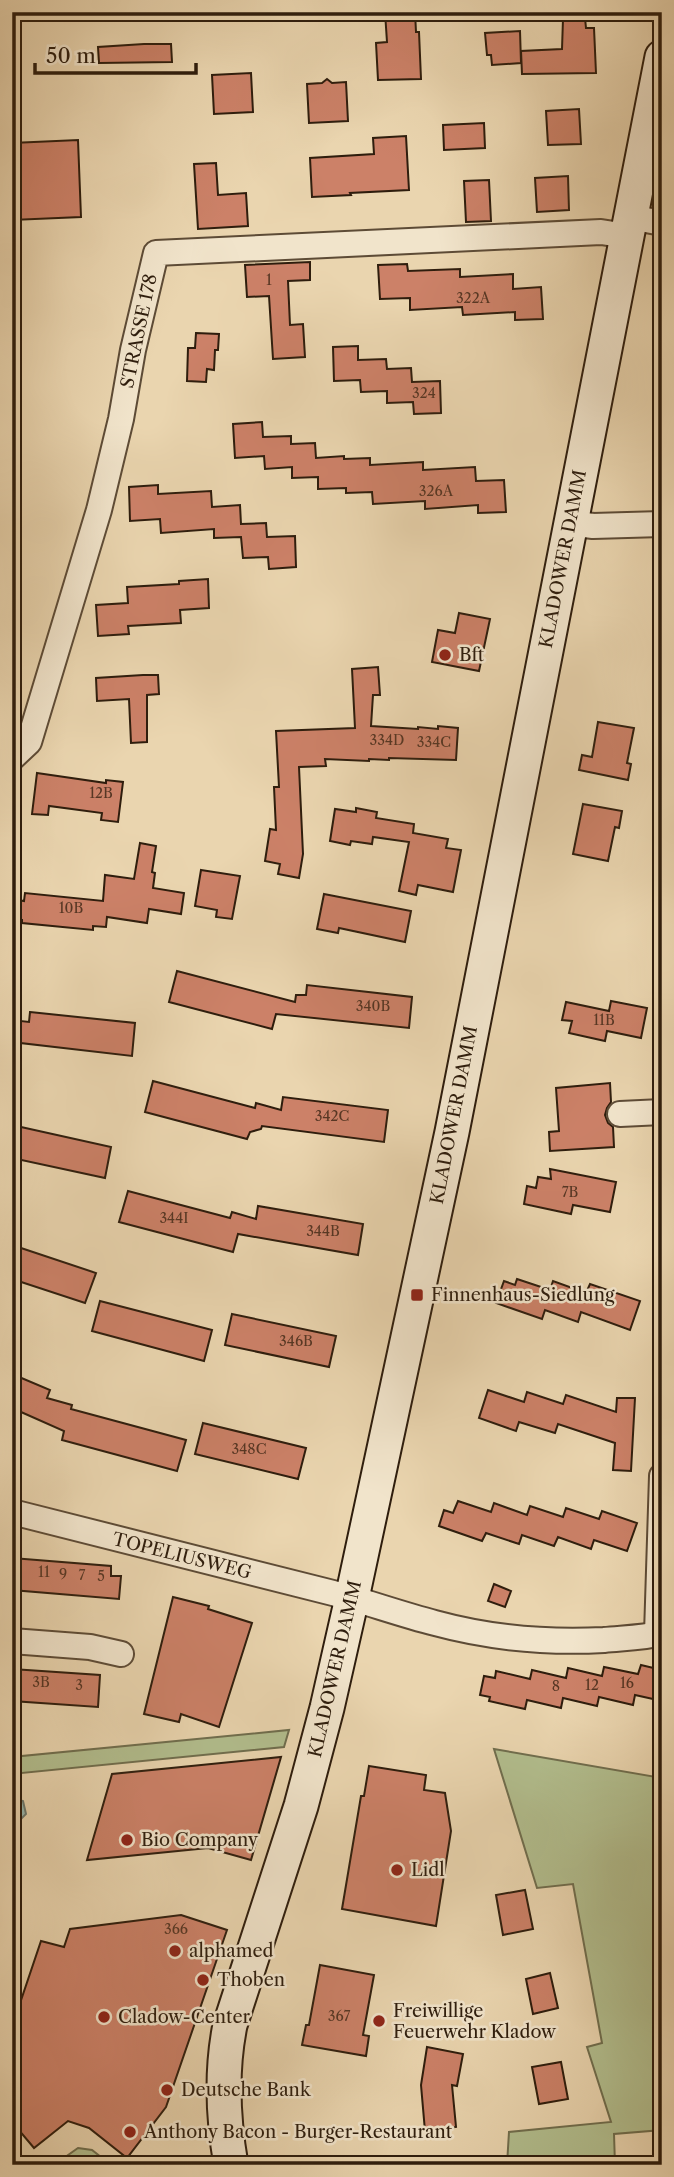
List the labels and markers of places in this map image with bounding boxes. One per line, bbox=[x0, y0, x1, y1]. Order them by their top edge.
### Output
place label: Bft bbox=[459, 644, 485, 666]
marker: Bft bbox=[437, 647, 453, 663]
place label: Finnenhaus-Siedlung bbox=[431, 1284, 615, 1306]
marker: Finnenhaus-Siedlung bbox=[409, 1287, 425, 1303]
place label: Bio Company bbox=[141, 1829, 259, 1851]
marker: Bio Company bbox=[119, 1832, 135, 1848]
place label: Lidl bbox=[411, 1859, 445, 1881]
marker: Lidl bbox=[389, 1862, 405, 1878]
place label: alphamed bbox=[189, 1940, 274, 1962]
marker: alphamed bbox=[167, 1943, 183, 1959]
place label: Thoben bbox=[217, 1969, 285, 1991]
marker: Thoben bbox=[195, 1972, 211, 1988]
place label: Freiwillige Feuerwehr Kladow bbox=[393, 2000, 557, 2043]
place label: Cladow-Center bbox=[118, 2006, 250, 2028]
marker: Cladow-Center bbox=[96, 2009, 112, 2025]
marker: Freiwillige Feuerwehr Kladow bbox=[371, 2013, 387, 2029]
place label: Deutsche Bank bbox=[181, 2079, 312, 2101]
marker: Deutsche Bank bbox=[159, 2082, 175, 2098]
place label: Anthony Bacon - Burger-Restaurant bbox=[143, 2121, 453, 2143]
marker: Anthony Bacon - Burger-Restaurant bbox=[122, 2124, 138, 2140]

